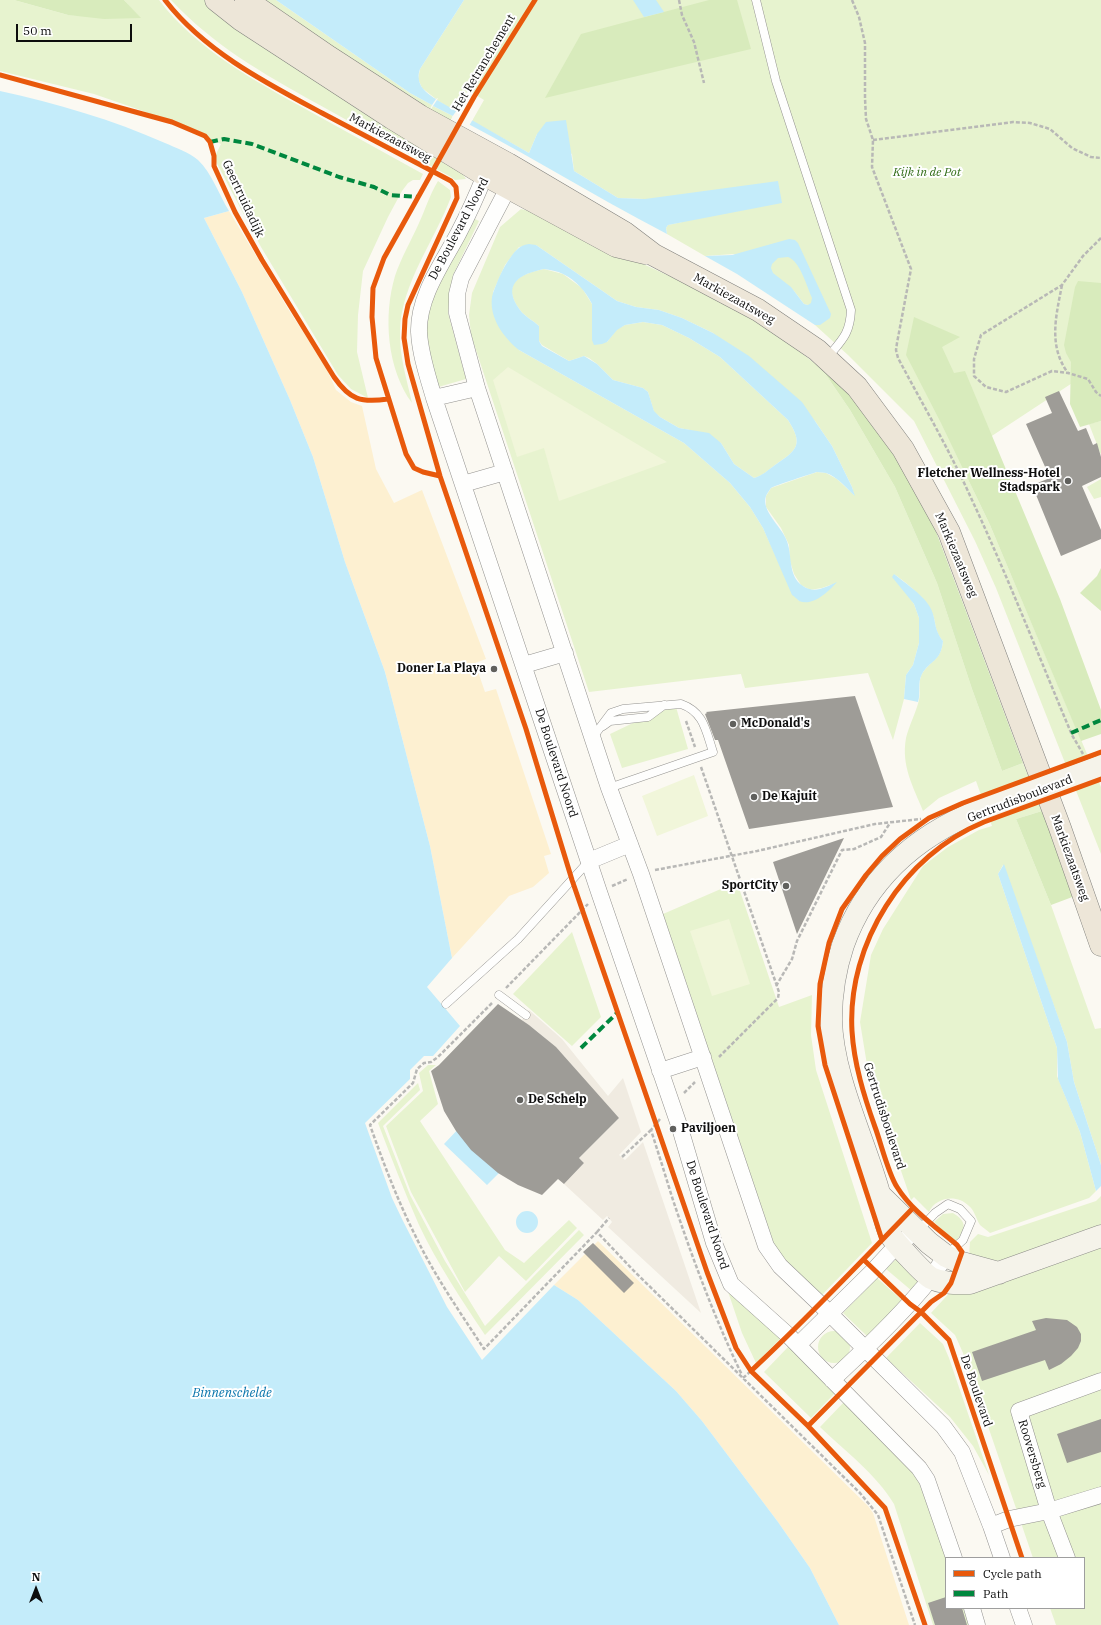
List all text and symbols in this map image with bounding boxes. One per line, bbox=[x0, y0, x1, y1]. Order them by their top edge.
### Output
street label: Het Retranchement bbox=[449, 12, 519, 114]
scale bar bbox=[18, 16, 134, 42]
text: 50 m bbox=[23, 23, 52, 38]
street label: Markiezaatsweg bbox=[347, 110, 433, 166]
street label: Geertruidadijk bbox=[219, 158, 267, 240]
park label: Kijk in de Pot bbox=[893, 166, 961, 180]
street label: De Boulevard Noord bbox=[426, 175, 492, 283]
street label: Markiezaatsweg bbox=[691, 271, 777, 327]
place label: Fletcher Wellness-Hotel Stadspark bbox=[918, 467, 1060, 495]
marker: Fletcher Wellness-Hotel Stadspark bbox=[1063, 476, 1073, 486]
street label: Markiezaatsweg bbox=[932, 510, 980, 600]
place label: Doner La Playa bbox=[397, 662, 486, 676]
marker: Doner La Playa bbox=[489, 664, 499, 674]
street label: De Boulevard Noord bbox=[532, 707, 580, 819]
place label: McDonald's bbox=[741, 717, 810, 731]
marker: McDonald's bbox=[728, 719, 738, 729]
street label: Gertrudisboulevard bbox=[965, 772, 1075, 826]
place label: De Kajuit bbox=[762, 790, 817, 804]
marker: De Kajuit bbox=[749, 792, 759, 802]
street label: Markiezaatsweg bbox=[1048, 813, 1092, 903]
place label: SportCity bbox=[722, 879, 778, 893]
marker: SportCity bbox=[781, 881, 791, 891]
street label: Gertrudisboulevard bbox=[860, 1061, 908, 1171]
place label: De Schelp bbox=[528, 1093, 587, 1107]
marker: De Schelp bbox=[515, 1095, 525, 1105]
place label: Paviljoen bbox=[681, 1122, 736, 1136]
marker: Paviljoen bbox=[668, 1124, 678, 1134]
street label: De Boulevard Noord bbox=[683, 1159, 731, 1271]
street label: De Boulevard bbox=[957, 1353, 995, 1429]
water label: Binnenschelde bbox=[192, 1385, 272, 1401]
street label: Rooversberg bbox=[1015, 1418, 1049, 1490]
legend bbox=[945, 1557, 1085, 1609]
text: Cycle path bbox=[983, 1566, 1042, 1581]
north arrow bbox=[16, 1569, 56, 1609]
text: N bbox=[32, 1570, 40, 1584]
text: Path bbox=[983, 1586, 1008, 1601]

